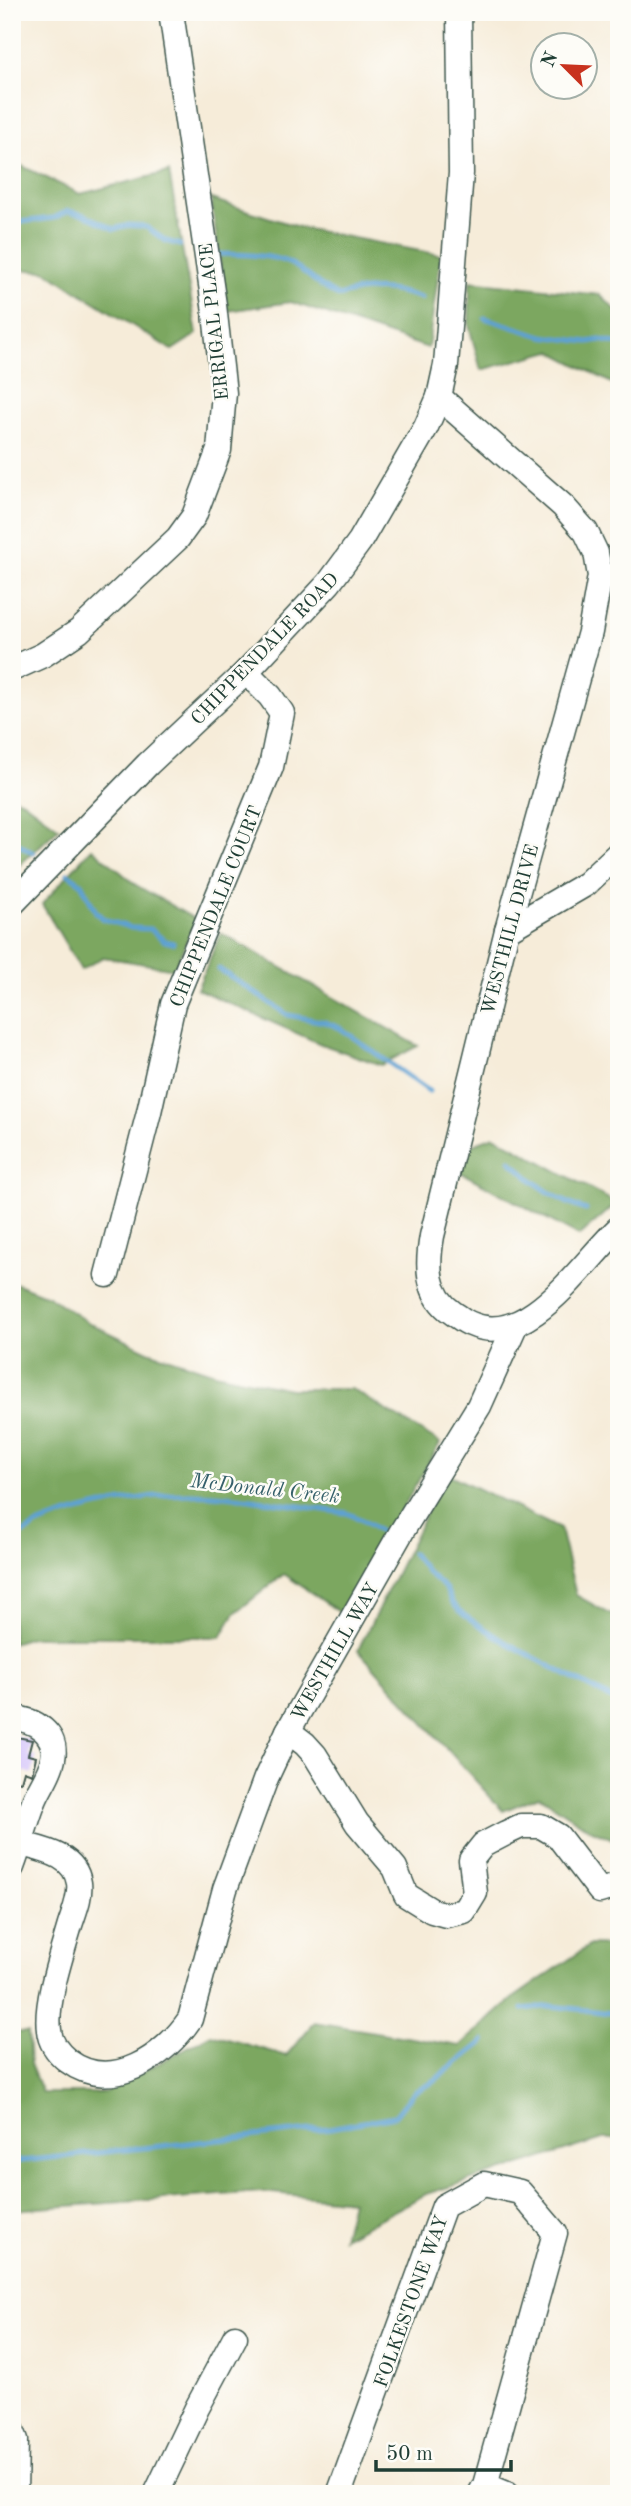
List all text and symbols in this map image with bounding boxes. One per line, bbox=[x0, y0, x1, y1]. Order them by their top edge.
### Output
north arrow bbox=[530, 32, 600, 102]
text: N bbox=[539, 49, 563, 71]
street label: ERRIGAL PLACE bbox=[198, 242, 233, 402]
street label: CHIPPENDALE ROAD bbox=[188, 570, 343, 729]
street label: CHIPPENDALE COURT bbox=[168, 803, 266, 1010]
street label: WESTHILL DRIVE bbox=[480, 842, 543, 1017]
water label: McDonald Creek bbox=[188, 1471, 341, 1508]
street label: WESTHILL WAY bbox=[289, 1580, 383, 1724]
street label: FOLKESTONE WAY bbox=[372, 2213, 452, 2390]
scale bar bbox=[376, 2429, 510, 2473]
text: 50 m bbox=[386, 2444, 433, 2465]

